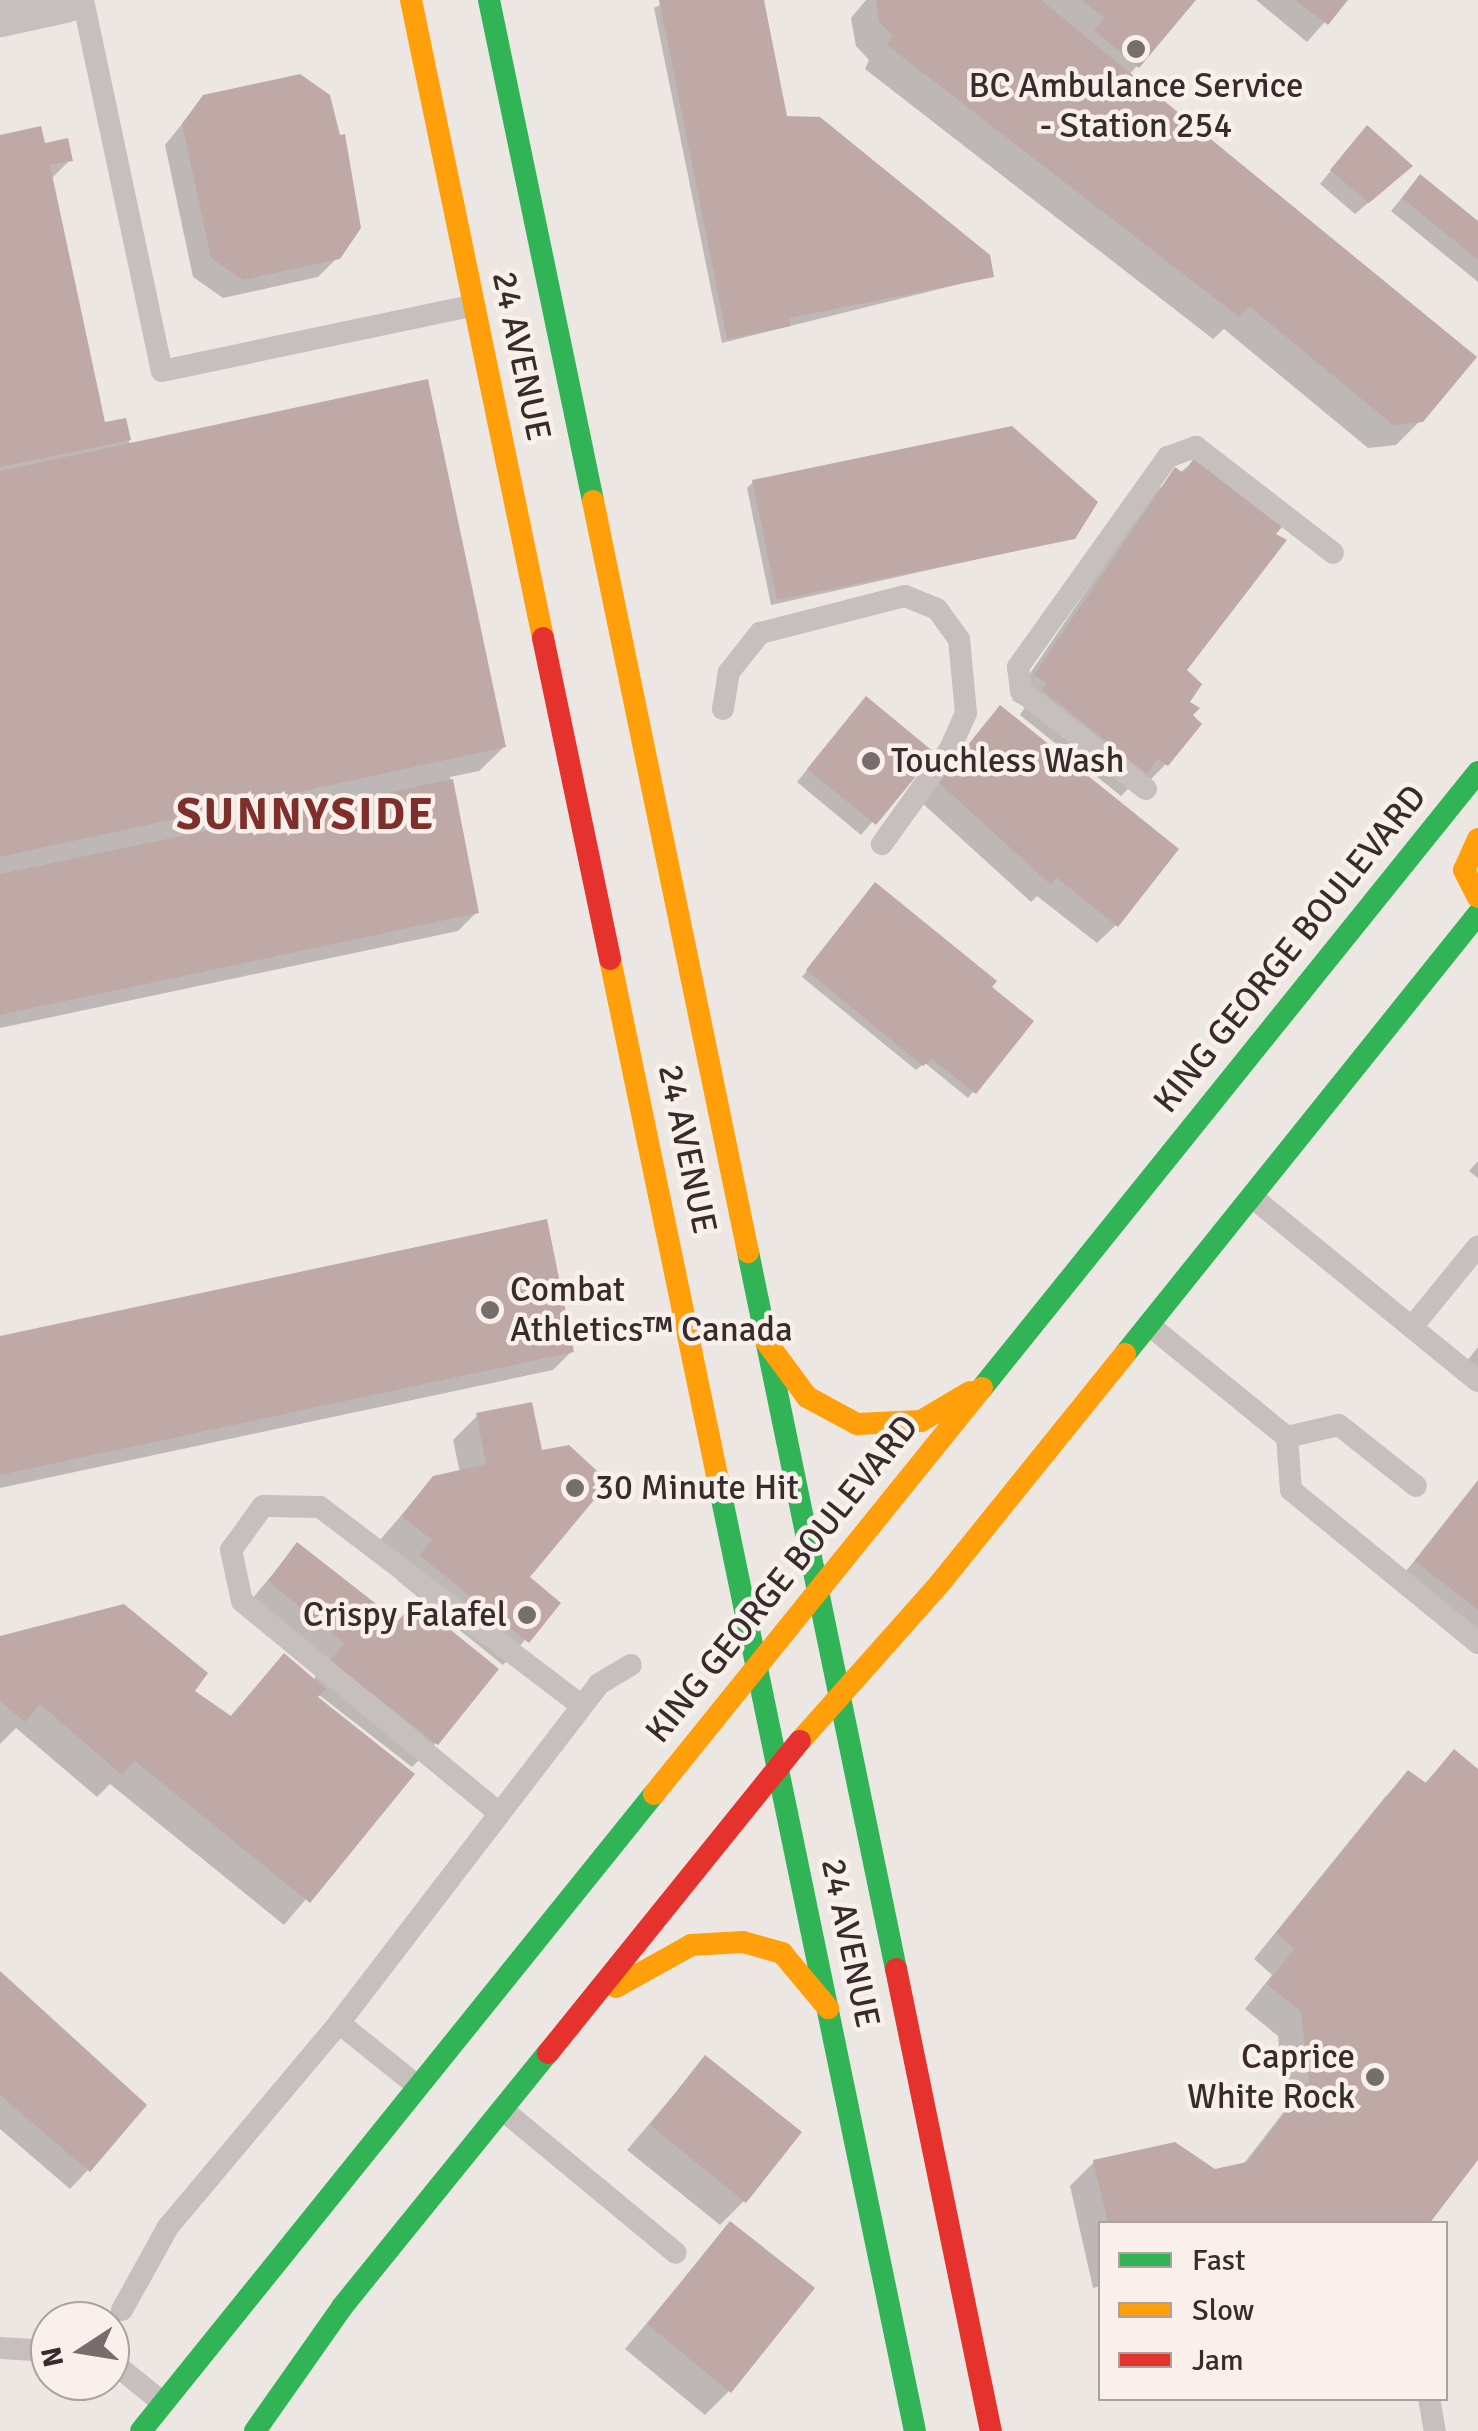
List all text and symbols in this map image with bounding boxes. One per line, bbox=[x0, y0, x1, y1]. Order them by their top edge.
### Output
marker: BC Ambulance Service - Station 254 bbox=[1125, 38, 1147, 60]
place label: BC Ambulance Service - Station 254 bbox=[968, 65, 1304, 147]
street label: 24 AVENUE bbox=[483, 267, 559, 445]
place label: Touchless Wash bbox=[891, 740, 1124, 782]
marker: Touchless Wash bbox=[860, 750, 882, 772]
street label: KING GEORGE BOULEVARD bbox=[1145, 777, 1435, 1121]
district label: SUNNYSIDE bbox=[176, 788, 436, 842]
street label: 24 AVENUE bbox=[649, 1060, 725, 1238]
place label: Combat Athletics™ Canada bbox=[510, 1269, 793, 1351]
marker: Combat Athletics™ Canada bbox=[479, 1299, 501, 1321]
street label: KING GEORGE BOULEVARD bbox=[637, 1407, 927, 1751]
place label: 30 Minute Hit bbox=[595, 1467, 799, 1509]
marker: 30 Minute Hit bbox=[564, 1477, 586, 1499]
place label: Crispy Falafel bbox=[303, 1594, 507, 1636]
marker: Crispy Falafel bbox=[516, 1604, 538, 1626]
street label: 24 AVENUE bbox=[812, 1854, 888, 2032]
place label: Caprice White Rock bbox=[1187, 2036, 1355, 2118]
marker: Caprice White Rock bbox=[1364, 2066, 1386, 2088]
legend bbox=[1098, 2221, 1448, 2401]
text: Fast bbox=[1192, 2242, 1245, 2279]
text: Slow bbox=[1192, 2292, 1254, 2329]
north arrow bbox=[30, 2301, 130, 2401]
text: Jam bbox=[1192, 2342, 1244, 2379]
text: N bbox=[34, 2344, 71, 2370]

